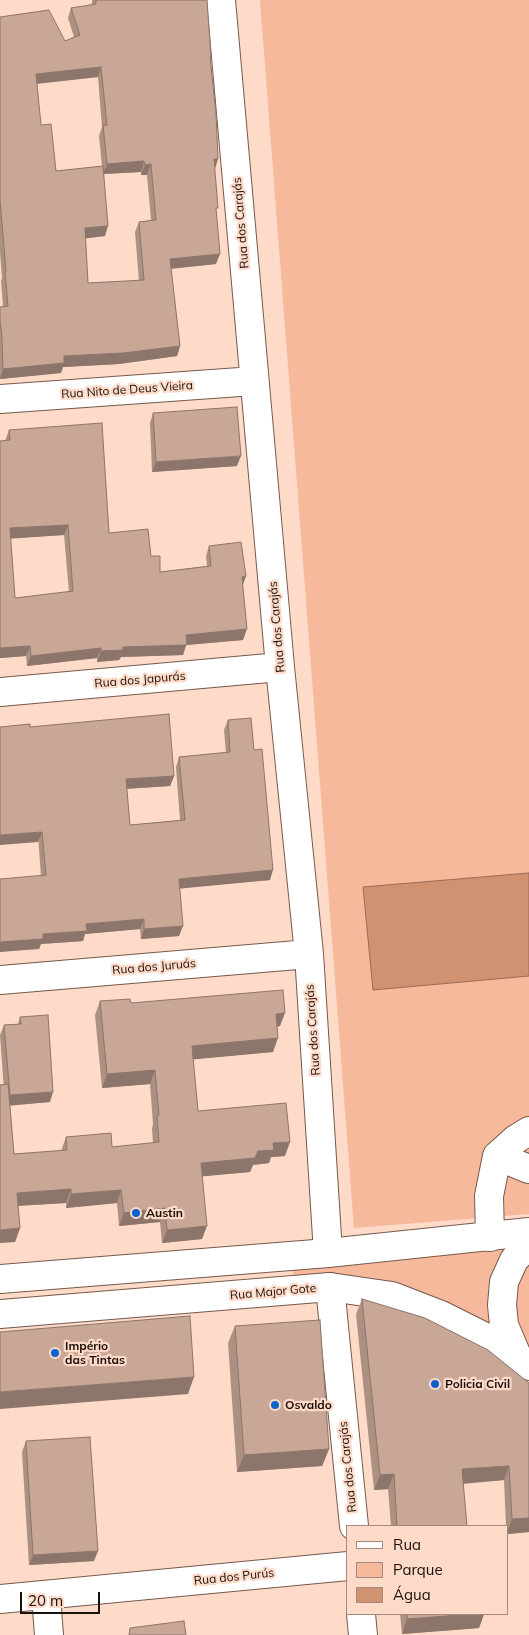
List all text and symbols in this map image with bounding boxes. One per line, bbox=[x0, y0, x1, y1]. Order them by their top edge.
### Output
street label: Rua dos Carajás bbox=[230, 177, 252, 269]
street label: Rua Nito de Deus Vieira bbox=[61, 378, 193, 402]
street label: Rua dos Carajás bbox=[266, 581, 288, 673]
street label: Rua dos Japurás bbox=[94, 669, 186, 691]
street label: Rua dos Juruás bbox=[112, 956, 196, 978]
street label: Rua dos Carajás bbox=[303, 984, 323, 1076]
place label: Austin bbox=[146, 1206, 183, 1220]
marker: Austin bbox=[130, 1207, 142, 1219]
street label: Rua Major Gote bbox=[229, 1281, 317, 1303]
place label: Império das Tintas bbox=[65, 1339, 125, 1367]
marker: Império das Tintas bbox=[49, 1347, 61, 1359]
place label: Policia Civil bbox=[445, 1377, 510, 1391]
marker: Policia Civil bbox=[429, 1378, 441, 1390]
place label: Osvaldo bbox=[285, 1398, 332, 1412]
marker: Osvaldo bbox=[269, 1399, 281, 1411]
street label: Rua dos Carajás bbox=[336, 1421, 360, 1513]
legend bbox=[346, 1525, 509, 1615]
text: Rua bbox=[393, 1535, 421, 1554]
text: Parque bbox=[393, 1560, 443, 1579]
street label: Rua dos Purús bbox=[193, 1566, 275, 1588]
scale bar bbox=[22, 1582, 102, 1614]
text: Água bbox=[393, 1585, 431, 1604]
text: 20 m bbox=[28, 1591, 63, 1610]

